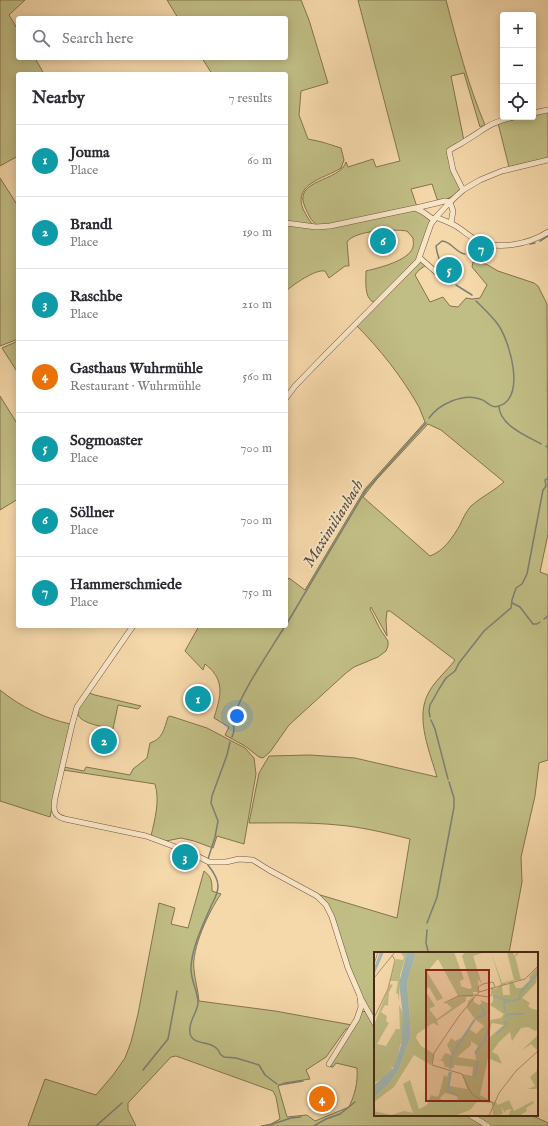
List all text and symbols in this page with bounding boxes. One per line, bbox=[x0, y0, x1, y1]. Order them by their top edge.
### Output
map controls bbox=[500, 12, 536, 120]
button: + bbox=[500, 12, 536, 48]
search box bbox=[16, 16, 288, 60]
icon: search bbox=[30, 27, 52, 49]
text: Search here bbox=[62, 29, 133, 48]
button: − bbox=[500, 48, 536, 84]
button: locate bbox=[500, 84, 536, 120]
text: Nearby bbox=[32, 88, 85, 109]
text: 7 results bbox=[228, 90, 272, 107]
text: Jouma bbox=[70, 143, 110, 162]
text: 1 bbox=[43, 152, 47, 169]
text: 60 m bbox=[247, 152, 272, 169]
text: Place bbox=[70, 162, 98, 179]
text: Brandl bbox=[70, 215, 112, 234]
text: 2 bbox=[42, 224, 48, 241]
text: 190 m bbox=[242, 224, 272, 241]
pin: 6 bbox=[370, 226, 396, 256]
text: Place bbox=[70, 234, 98, 251]
pin: 7 bbox=[468, 234, 494, 264]
pin: 5 bbox=[436, 255, 462, 285]
text: Raschbe bbox=[70, 287, 122, 306]
text: 3 bbox=[43, 296, 47, 313]
text: 210 m bbox=[242, 296, 272, 313]
text: Place bbox=[70, 306, 98, 323]
text: Gasthaus Wuhrmühle bbox=[70, 359, 203, 378]
text: 4 bbox=[42, 368, 48, 385]
text: 560 m bbox=[243, 368, 272, 385]
text: Restaurant · Wuhrmühle bbox=[70, 378, 201, 395]
text: Sogmoaster bbox=[70, 431, 143, 450]
text: 5 bbox=[43, 440, 47, 457]
text: 700 m bbox=[240, 440, 272, 457]
text: Place bbox=[70, 450, 98, 467]
water label: Maximilianbach bbox=[299, 477, 369, 571]
text: Söllner bbox=[70, 503, 114, 522]
text: 6 bbox=[42, 512, 48, 529]
text: 700 m bbox=[240, 512, 272, 529]
text: Place bbox=[70, 522, 98, 539]
text: Hammerschmiede bbox=[70, 575, 182, 594]
text: 7 bbox=[42, 584, 48, 601]
text: 750 m bbox=[242, 584, 272, 601]
text: Place bbox=[70, 594, 98, 611]
pin: 1 bbox=[185, 684, 211, 714]
your location bbox=[227, 706, 247, 726]
pin: 2 bbox=[91, 726, 117, 756]
pin: 3 bbox=[172, 842, 198, 872]
inset map bbox=[374, 952, 538, 1116]
pin: 4 bbox=[309, 1084, 335, 1114]

